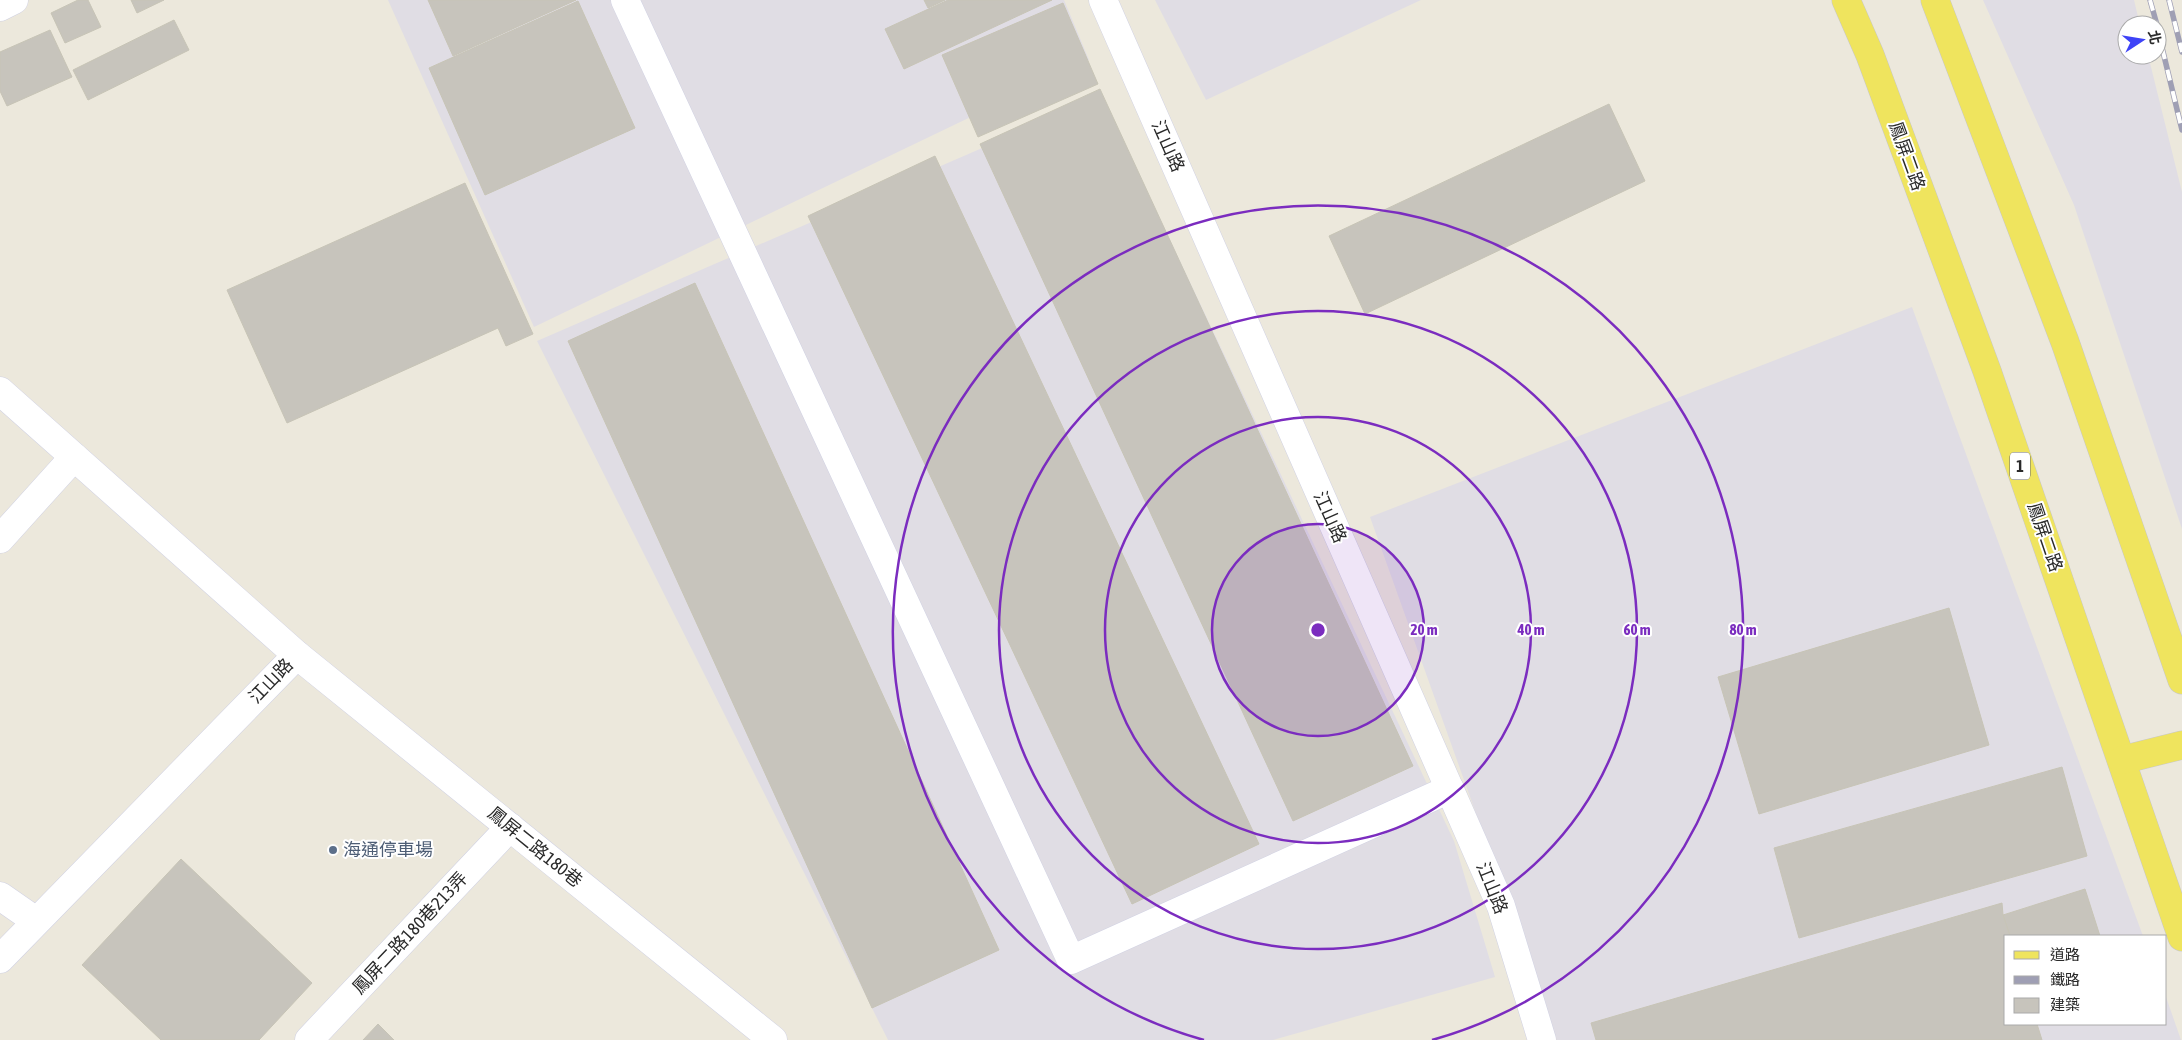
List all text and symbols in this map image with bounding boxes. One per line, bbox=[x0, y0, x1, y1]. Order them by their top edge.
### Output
north arrow bbox=[2117, 15, 2167, 65]
text: 北 bbox=[2145, 29, 2164, 46]
street label: 江山路 bbox=[1148, 117, 1189, 175]
street label: 鳳屏二路 bbox=[1885, 118, 1930, 193]
road number: 1 bbox=[2010, 452, 2030, 480]
street label: 江山路 bbox=[1310, 488, 1351, 546]
street label: 鳳屏二路 bbox=[2024, 499, 2067, 574]
centre of rings bbox=[1309, 621, 1327, 639]
text: 20 m bbox=[1411, 621, 1438, 638]
text: 40 m bbox=[1517, 621, 1545, 638]
text: 60 m bbox=[1624, 621, 1651, 638]
text: 80 m bbox=[1730, 621, 1757, 638]
street label: 江山路 bbox=[244, 654, 297, 707]
street label: 鳳屏二路180巷 bbox=[484, 802, 587, 891]
place label: 海通停車場 bbox=[343, 839, 433, 860]
marker: 海通停車場 bbox=[327, 844, 339, 856]
street label: 江山路 bbox=[1473, 859, 1512, 917]
street label: 鳳屏二路180巷213弄 bbox=[348, 867, 471, 998]
legend bbox=[2004, 935, 2167, 1025]
text: 道路 bbox=[2050, 946, 2080, 963]
text: 鐵路 bbox=[2050, 971, 2080, 988]
text: 建築 bbox=[2050, 996, 2080, 1013]

